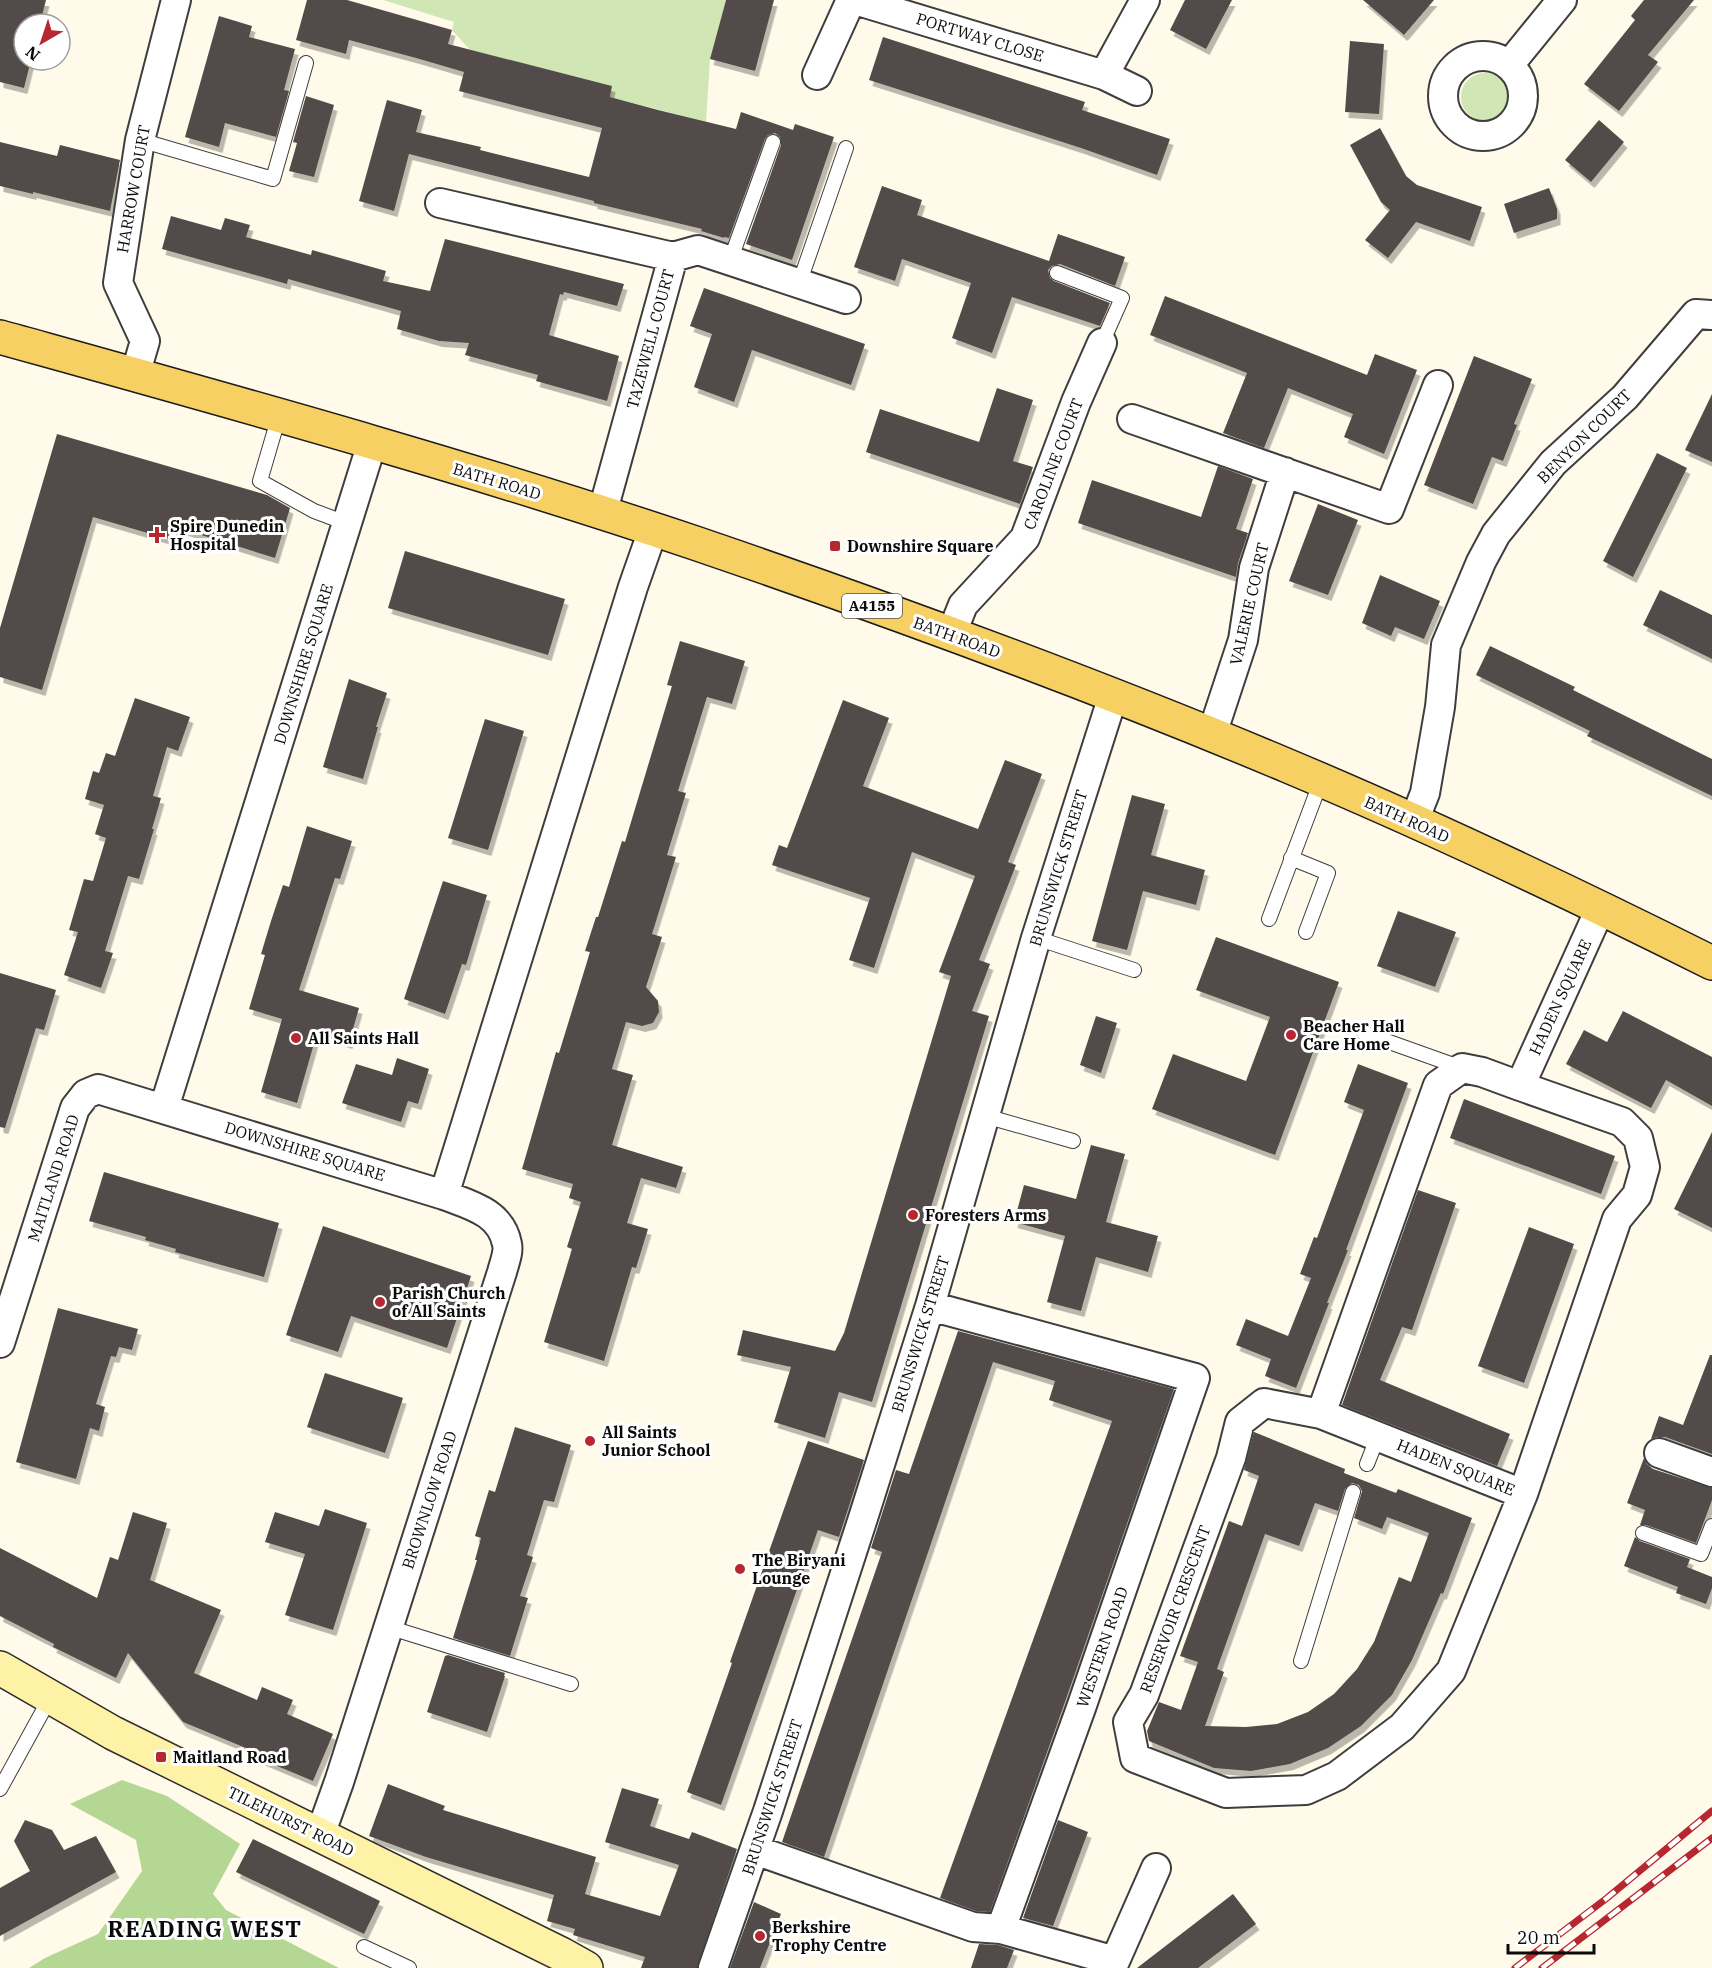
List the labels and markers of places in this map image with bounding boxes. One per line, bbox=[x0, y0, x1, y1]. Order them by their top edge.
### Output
place label: Spire Dunedin Hospital bbox=[170, 516, 285, 554]
marker: Spire Dunedin Hospital bbox=[148, 526, 166, 544]
place label: Downshire Square bbox=[847, 536, 994, 556]
marker: Downshire Square bbox=[828, 539, 842, 553]
place label: Beacher Hall Care Home bbox=[1303, 1016, 1405, 1054]
place label: All Saints Hall bbox=[308, 1028, 419, 1048]
marker: Beacher Hall Care Home bbox=[1284, 1028, 1298, 1042]
marker: All Saints Hall bbox=[289, 1031, 303, 1045]
place label: Foresters Arms bbox=[925, 1205, 1046, 1225]
marker: Foresters Arms bbox=[906, 1208, 920, 1222]
place label: Parish Church of All Saints bbox=[392, 1283, 506, 1321]
marker: Parish Church of All Saints bbox=[373, 1295, 387, 1309]
place label: All Saints Junior School bbox=[602, 1422, 710, 1460]
marker: All Saints Junior School bbox=[583, 1434, 597, 1448]
place label: The Biryani Lounge bbox=[752, 1550, 846, 1588]
marker: The Biryani Lounge bbox=[733, 1562, 747, 1576]
place label: Maitland Road bbox=[173, 1747, 287, 1767]
marker: Maitland Road bbox=[154, 1750, 168, 1764]
place label: Berkshire Trophy Centre bbox=[772, 1917, 887, 1955]
marker: Berkshire Trophy Centre bbox=[753, 1929, 767, 1943]

